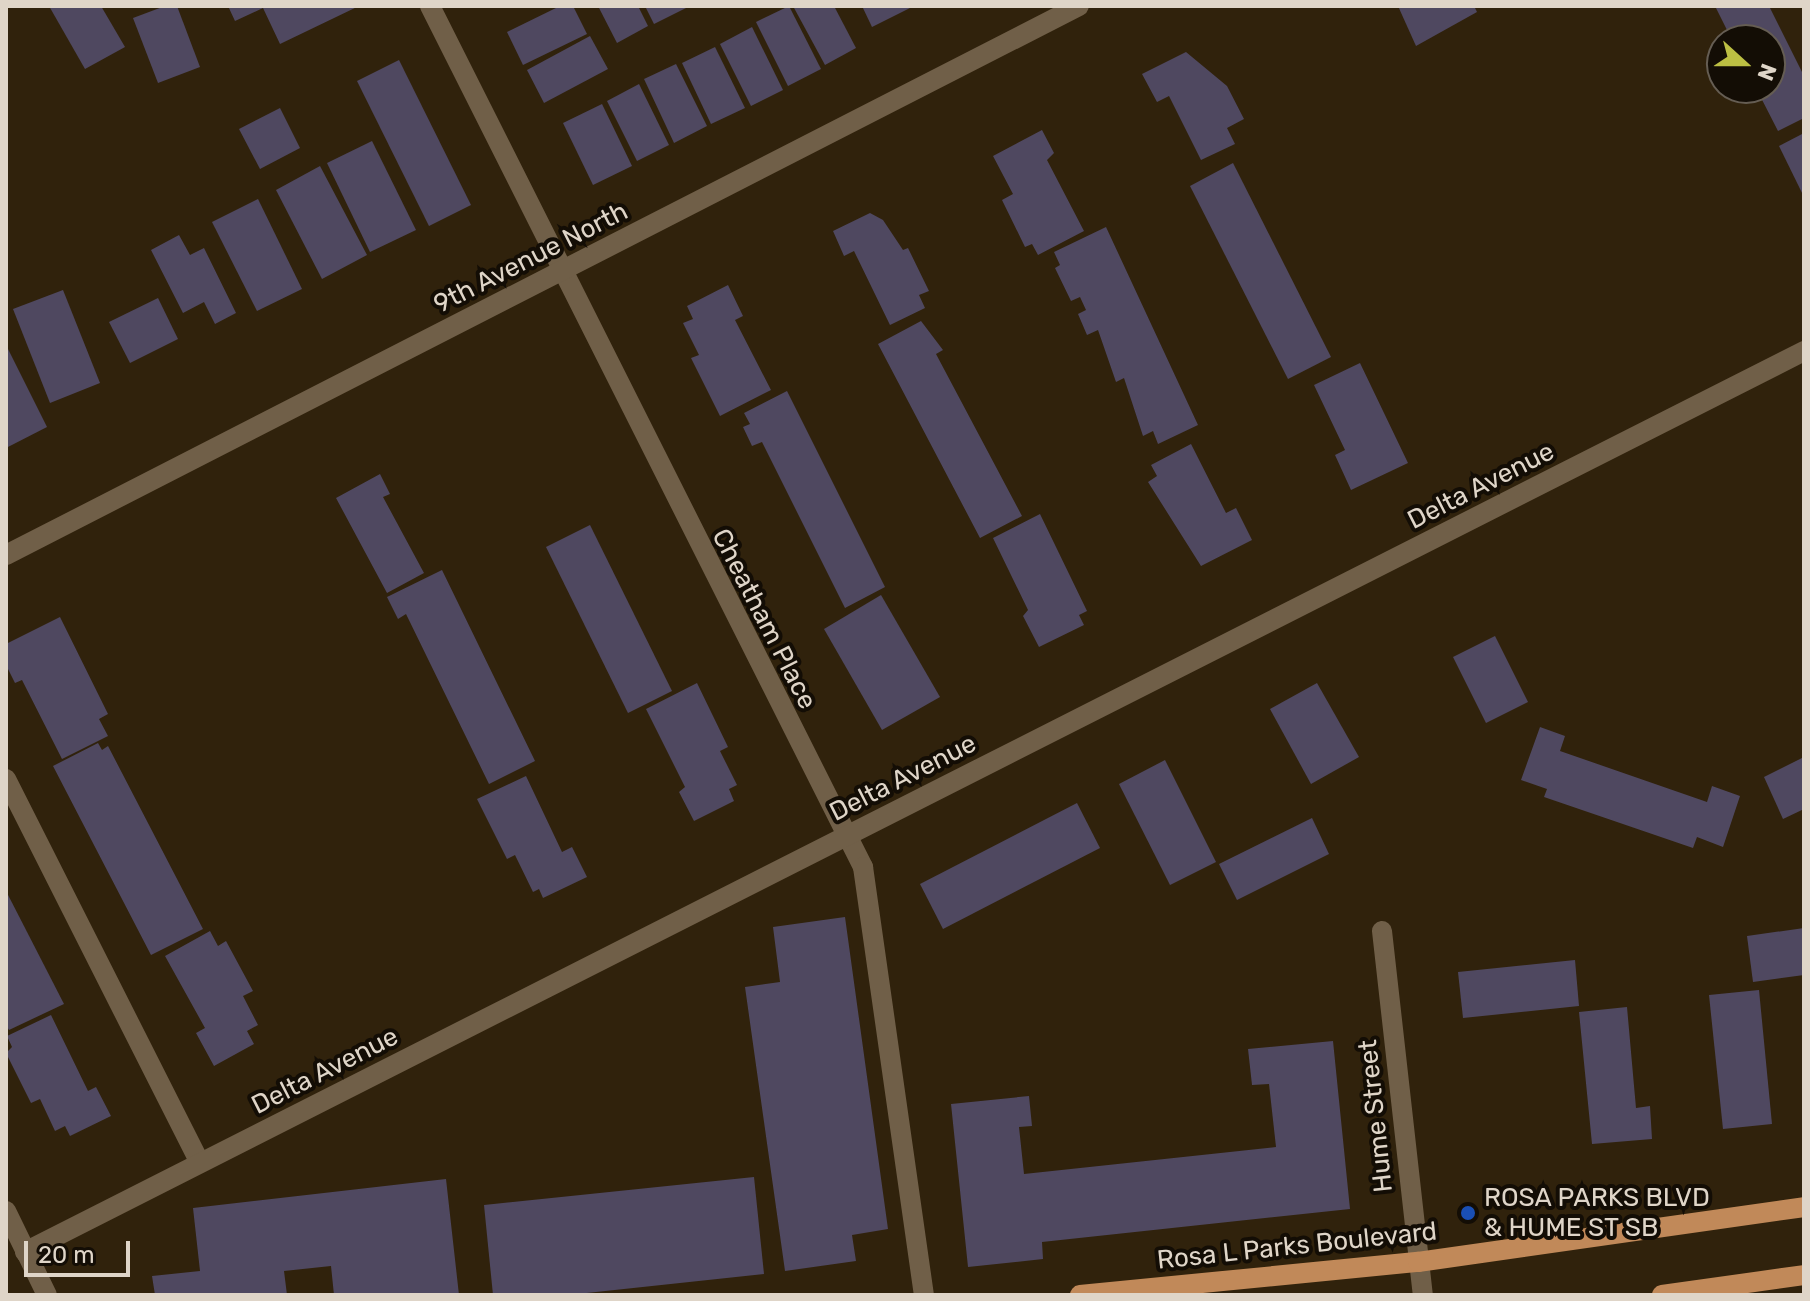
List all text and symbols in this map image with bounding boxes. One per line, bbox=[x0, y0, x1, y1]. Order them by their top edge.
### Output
north arrow bbox=[1706, 24, 1786, 104]
text: N bbox=[1752, 60, 1782, 84]
street label: 9th Avenue North bbox=[429, 196, 633, 320]
street label: Delta Avenue bbox=[1402, 436, 1560, 536]
street label: Cheatham Place bbox=[705, 524, 823, 714]
street label: Delta Avenue bbox=[824, 728, 982, 828]
street label: Delta Avenue bbox=[246, 1021, 404, 1121]
street label: Hume Street bbox=[1352, 1038, 1400, 1194]
place label: ROSA PARKS BLVD & HUME ST SB bbox=[1484, 1182, 1711, 1244]
marker: ROSA PARKS BLVD & HUME ST SB bbox=[1459, 1204, 1477, 1222]
street label: Rosa L Parks Boulevard bbox=[1155, 1216, 1439, 1276]
scale bar bbox=[28, 1225, 134, 1275]
text: 20 m bbox=[38, 1241, 95, 1269]

